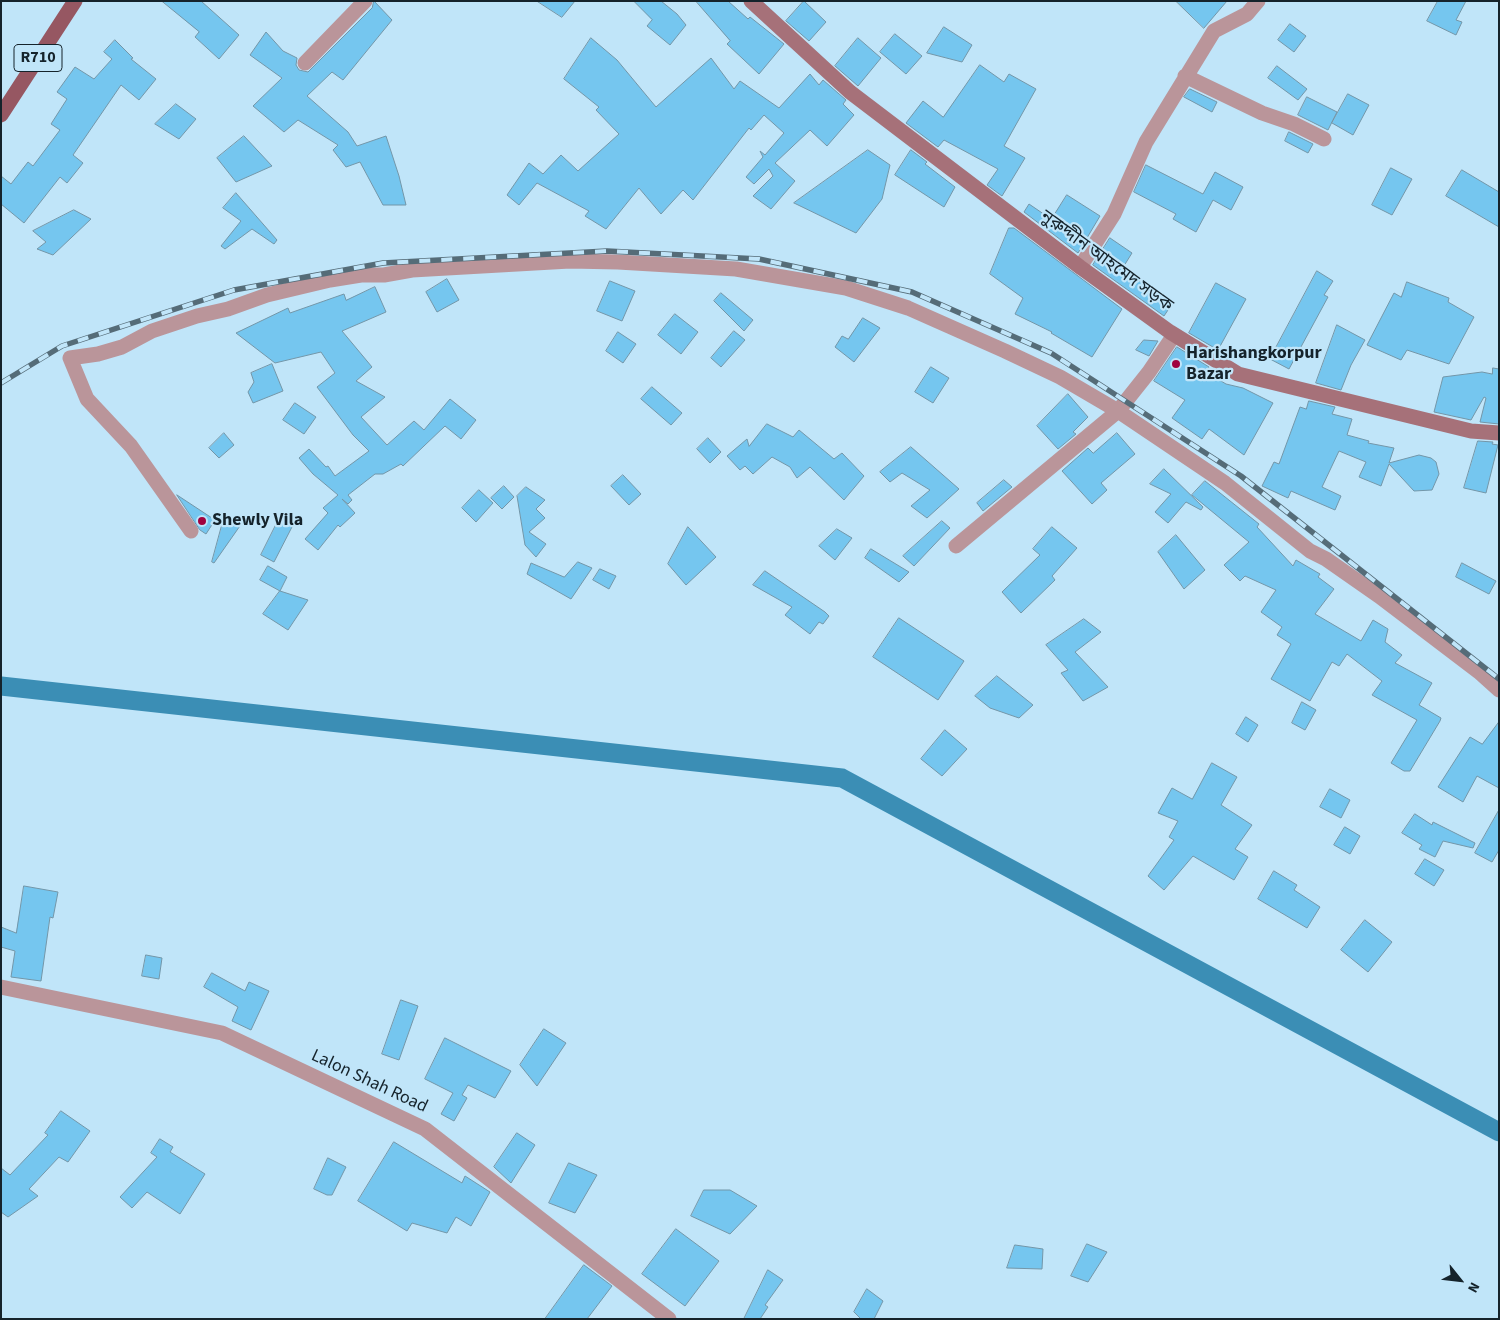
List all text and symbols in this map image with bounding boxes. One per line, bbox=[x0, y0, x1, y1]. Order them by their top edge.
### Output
road number: R710 bbox=[14, 44, 62, 72]
street label: নুরুদ্দীন আহমেদ সড়ক bbox=[1035, 207, 1177, 317]
place label: Harishangkorpur Bazar bbox=[1186, 343, 1322, 386]
marker: Harishangkorpur Bazar bbox=[1170, 358, 1182, 370]
place label: Shewly Vila bbox=[212, 510, 303, 532]
marker: Shewly Vila bbox=[196, 515, 208, 527]
street label: Lalon Shah Road bbox=[307, 1046, 431, 1118]
north arrow bbox=[1435, 1255, 1485, 1305]
text: N bbox=[1462, 1278, 1484, 1296]

